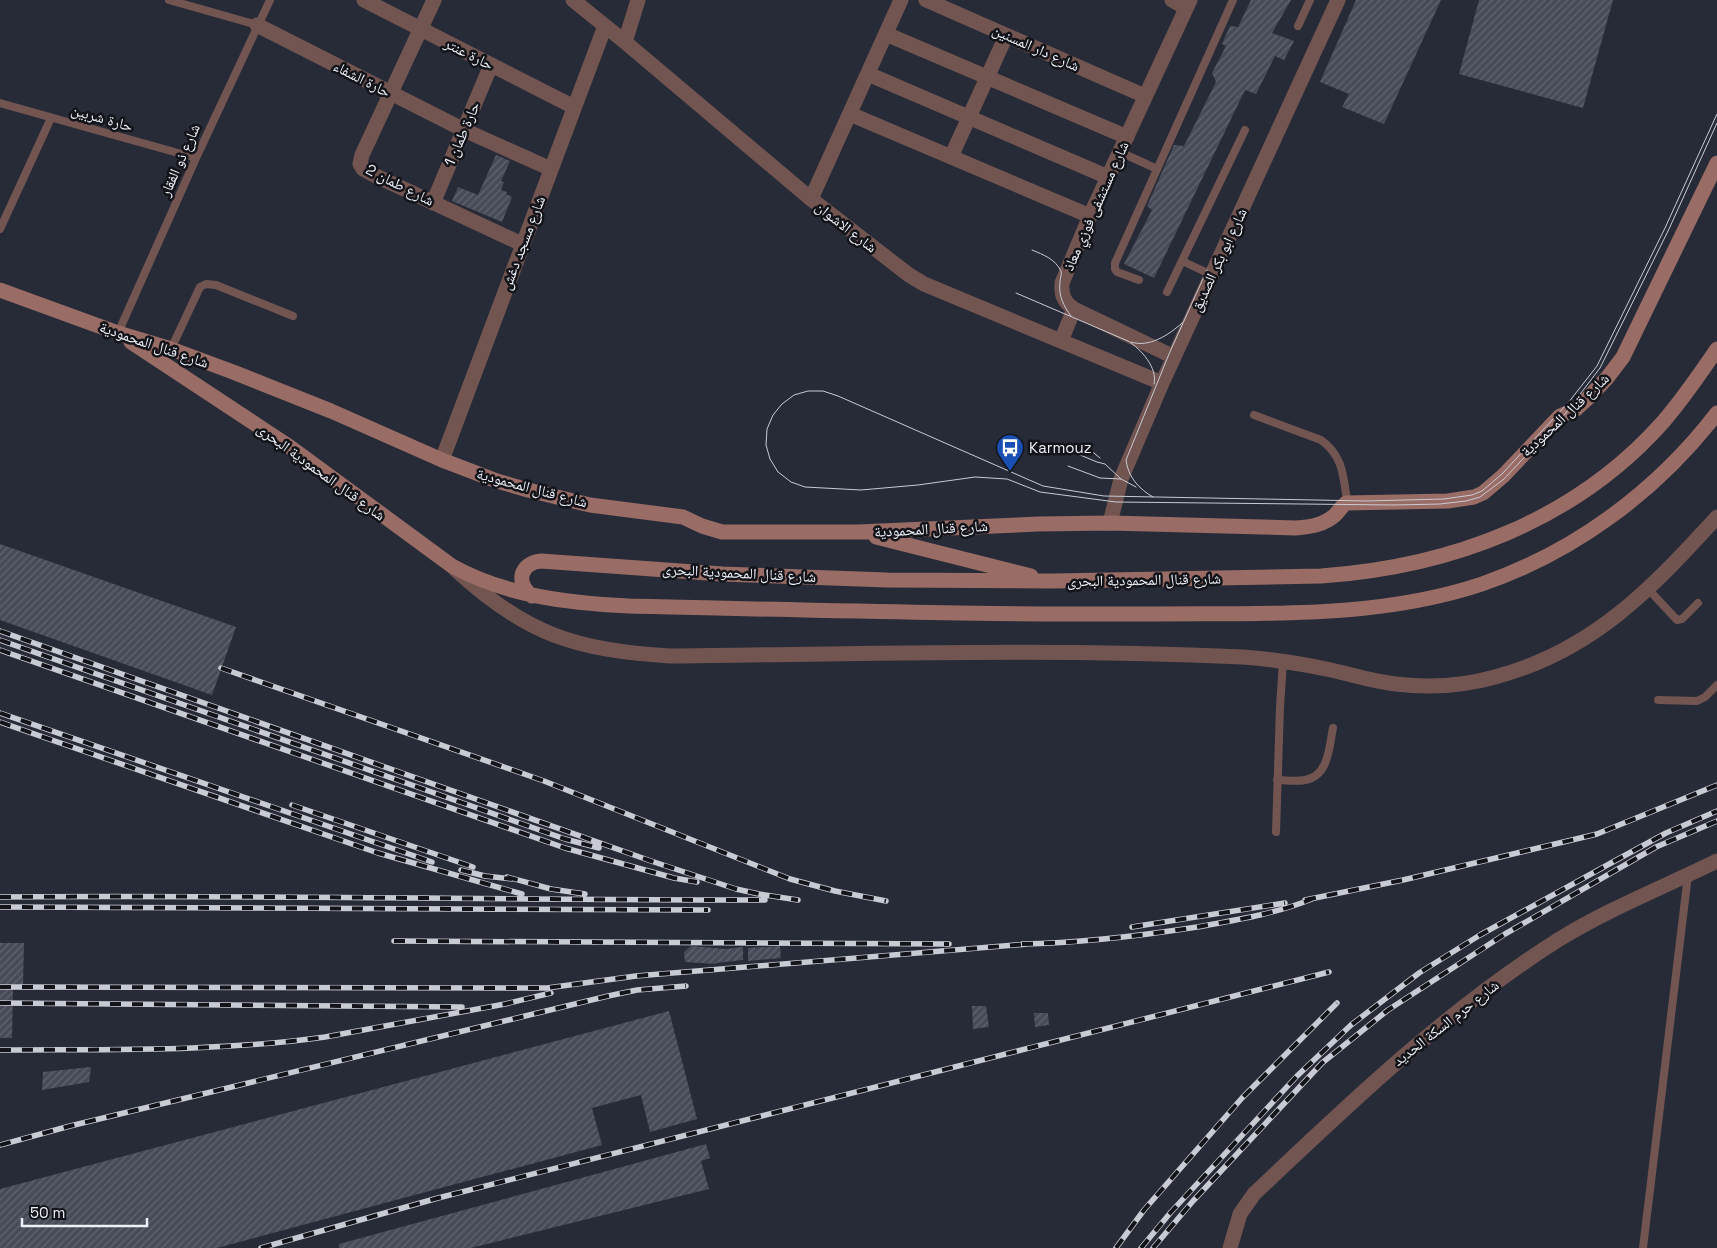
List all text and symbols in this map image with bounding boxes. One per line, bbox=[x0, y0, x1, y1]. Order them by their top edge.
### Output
street label: شارع دار المسنين bbox=[989, 20, 1083, 76]
street label: حارة عنتر bbox=[441, 33, 497, 74]
street label: حارة الشفاء bbox=[330, 56, 395, 101]
street label: حارة طمان 1 bbox=[440, 98, 485, 169]
street label: حارة شربين bbox=[69, 100, 136, 136]
street label: شارع ذو الفقار bbox=[155, 120, 205, 200]
street label: شارع مستشفى فوزي معاذ bbox=[1058, 138, 1135, 275]
street label: شارع طمان 2 bbox=[363, 159, 438, 211]
street label: شارع مسجد دغش bbox=[496, 193, 550, 293]
street label: شارع الاشوان bbox=[811, 197, 881, 257]
street label: شارع ابو بكر الصديق bbox=[1186, 205, 1252, 315]
street label: شارع قنال المحمودية bbox=[97, 317, 211, 373]
street label: شارع قنال المحمودية bbox=[1517, 369, 1614, 461]
street label: شارع قنال المحمودية البحرى bbox=[253, 419, 389, 525]
bus stop icon: Karmouz bbox=[995, 433, 1025, 472]
place label: Karmouz bbox=[1029, 438, 1092, 457]
street label: شارع قنال المحمودية bbox=[474, 464, 590, 512]
street label: شارع قنال المحمودية bbox=[874, 516, 989, 542]
street label: شارع قنال المحمودية البحرى bbox=[661, 559, 817, 587]
street label: شارع قنال المحمودية البحرى bbox=[1067, 569, 1221, 591]
street label: شارع حرم السكة الحديد bbox=[1389, 975, 1503, 1071]
scale bar bbox=[22, 1196, 148, 1228]
text: 50 m bbox=[30, 1203, 65, 1222]

